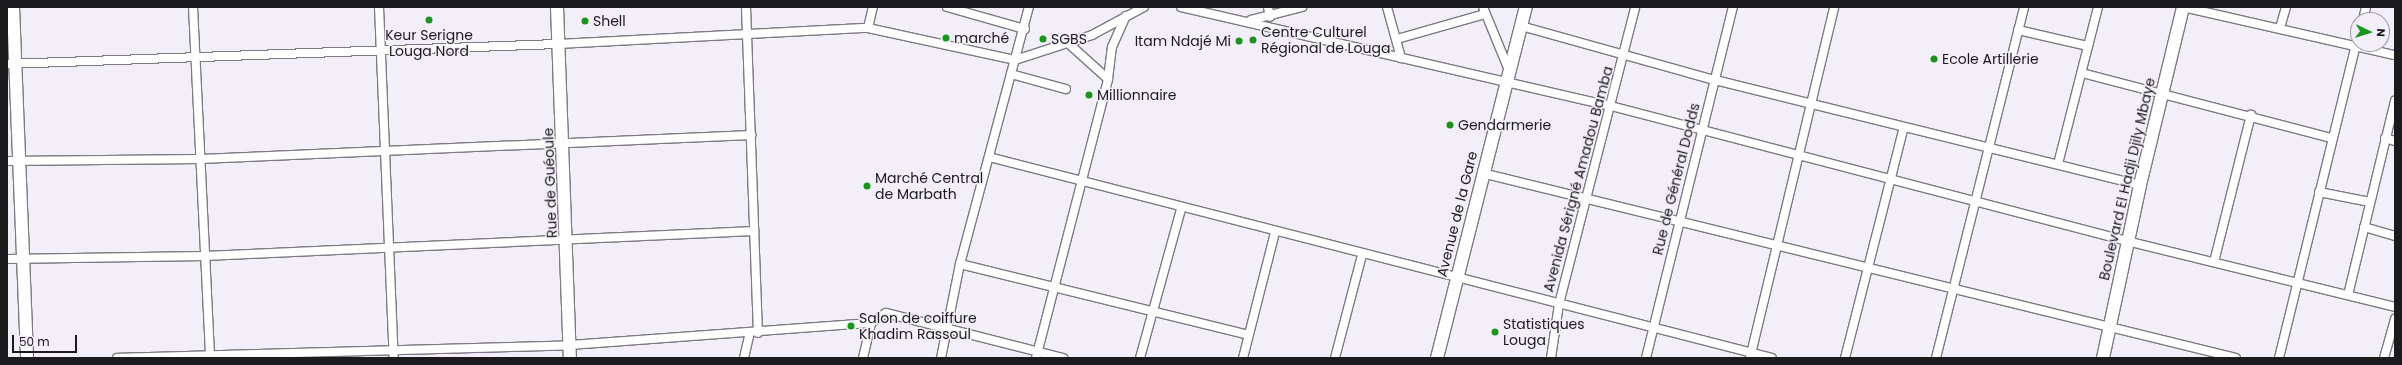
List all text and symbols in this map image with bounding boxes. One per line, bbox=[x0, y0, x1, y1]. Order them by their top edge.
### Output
north arrow bbox=[2350, 12, 2390, 52]
place label: Shell bbox=[593, 13, 626, 29]
marker: Keur Serigne Louga Nord bbox=[424, 15, 434, 25]
marker: Shell bbox=[580, 16, 590, 26]
place label: Centre Culturel Régional de Louga bbox=[1261, 24, 1390, 56]
place label: Keur Serigne Louga Nord bbox=[385, 27, 473, 60]
text: N bbox=[2373, 28, 2389, 37]
place label: marché bbox=[954, 30, 1009, 46]
place label: SGBS bbox=[1051, 31, 1087, 47]
marker: marché bbox=[941, 33, 951, 43]
place label: Itam Ndajé Mi bbox=[1135, 33, 1231, 49]
marker: SGBS bbox=[1038, 34, 1048, 44]
marker: Centre Culturel Régional de Louga bbox=[1248, 35, 1258, 45]
marker: Itam Ndajé Mi bbox=[1234, 36, 1244, 46]
place label: Ecole Artillerie bbox=[1942, 51, 2039, 67]
marker: Ecole Artillerie bbox=[1929, 54, 1939, 64]
street label: Avenida Sérigné Amadou Bamba bbox=[1540, 64, 1616, 294]
street label: Boulevard El Hadji Djily Mbaye bbox=[2095, 76, 2159, 282]
place label: Millionnaire bbox=[1097, 87, 1177, 103]
marker: Millionnaire bbox=[1084, 90, 1094, 100]
street label: Rue de Général Dodds bbox=[1649, 101, 1703, 257]
place label: Gendarmerie bbox=[1458, 117, 1551, 133]
marker: Gendarmerie bbox=[1445, 120, 1455, 130]
street label: Rue de Guéoule bbox=[540, 128, 560, 238]
street label: Avenue de la Gare bbox=[1433, 149, 1481, 279]
place label: Marché Central de Marbath bbox=[875, 170, 983, 202]
marker: Marché Central de Marbath bbox=[862, 181, 872, 191]
place label: Salon de coiffure Khadim Rassoul bbox=[859, 310, 977, 342]
place label: Statistiques Louga bbox=[1503, 316, 1585, 348]
marker: Salon de coiffure Khadim Rassoul bbox=[846, 321, 856, 331]
scale bar bbox=[14, 327, 79, 353]
marker: Statistiques Louga bbox=[1490, 327, 1500, 337]
text: 50 m bbox=[19, 333, 50, 350]

